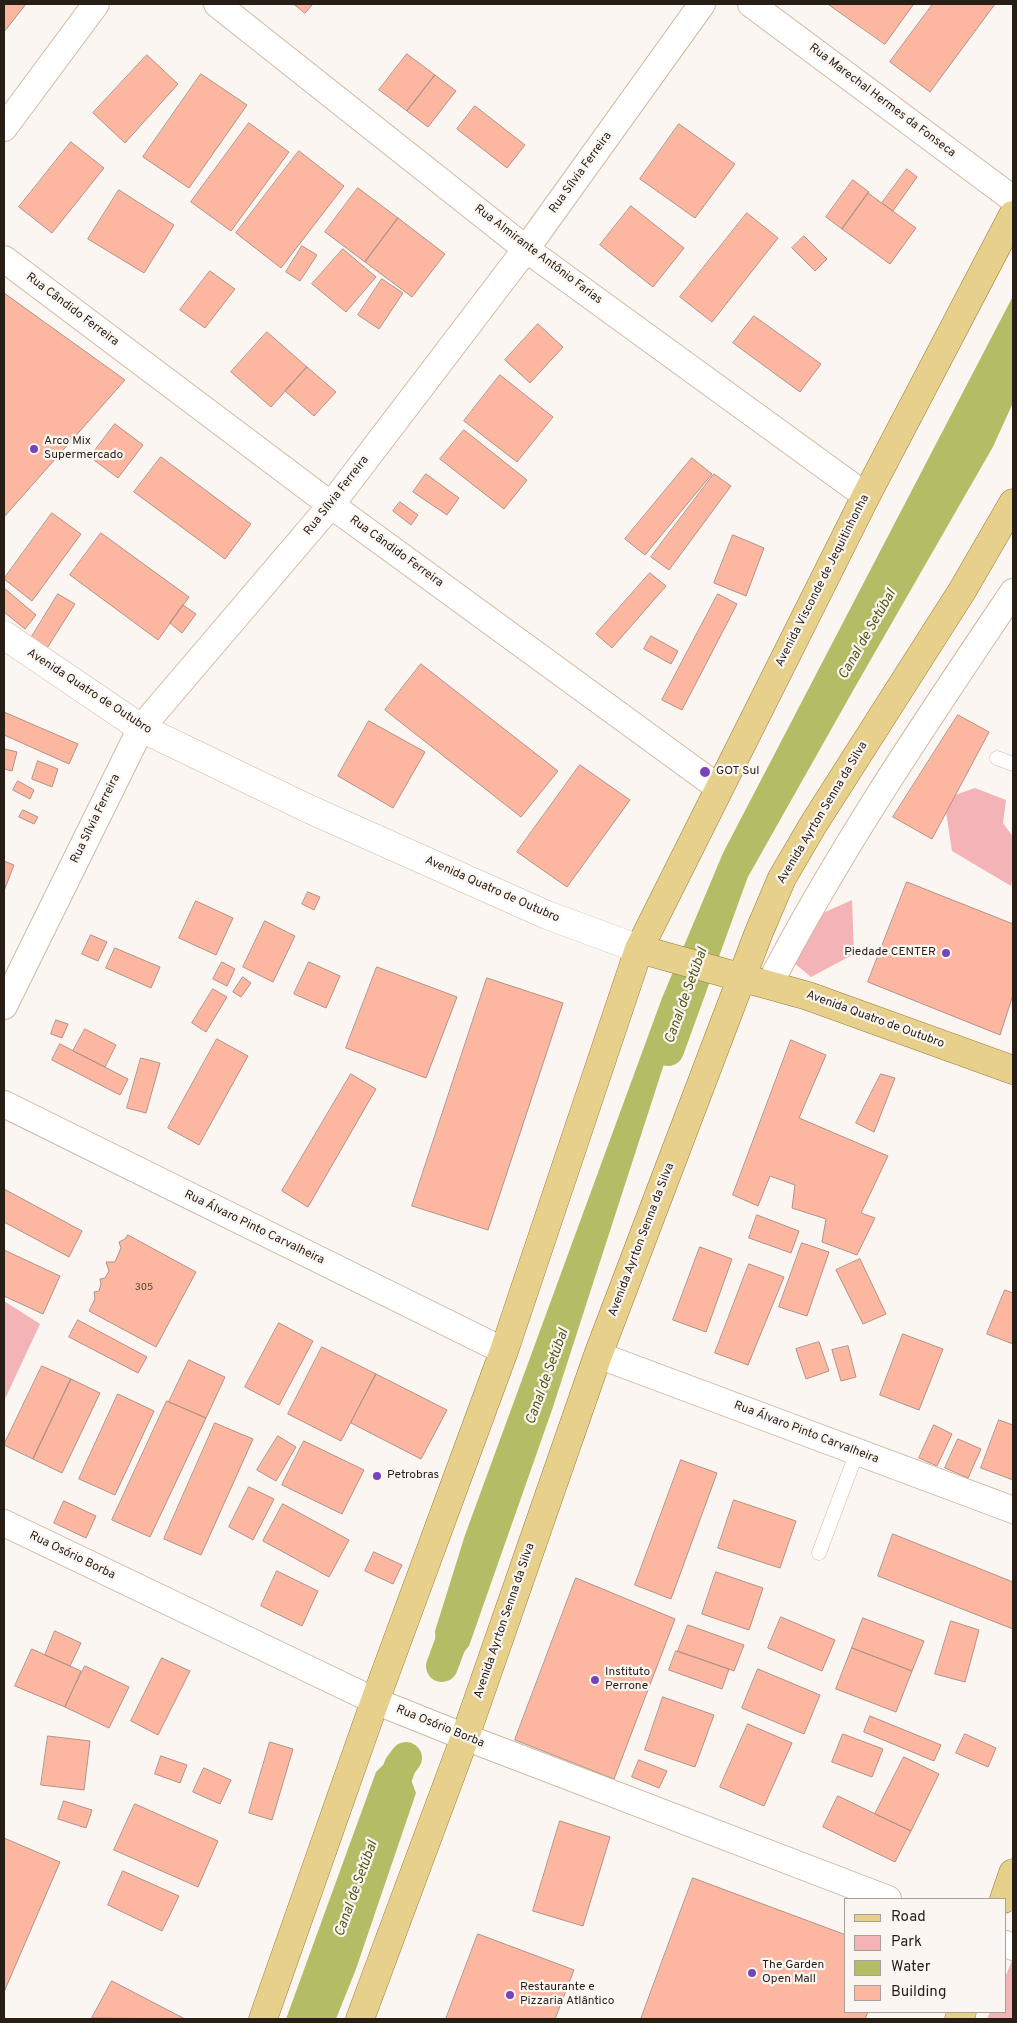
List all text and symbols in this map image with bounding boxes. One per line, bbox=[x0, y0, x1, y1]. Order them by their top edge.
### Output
street label: Rua Marechal Hermes da Fonseca bbox=[806, 41, 958, 161]
street label: Rua Sílvia Ferreira bbox=[547, 130, 615, 216]
street label: Rua Almirante Antônio Farias bbox=[471, 202, 605, 308]
street label: Rua Cândido Ferreira bbox=[23, 270, 121, 350]
place label: Arco Mix Supermercado bbox=[44, 435, 123, 463]
marker: Arco Mix Supermercado bbox=[28, 443, 40, 455]
street label: Rua Sílvia Ferreira bbox=[301, 453, 373, 539]
street label: Avenida Visconde de Jequitinhonha bbox=[773, 492, 873, 670]
street label: Rua Cândido Ferreira bbox=[346, 513, 446, 591]
water label: Canal de Setúbal bbox=[836, 587, 900, 683]
street label: Avenida Quatro de Outubro bbox=[24, 646, 154, 738]
street label: Avenida Ayrton Senna da Silva bbox=[775, 739, 871, 887]
marker: GOT Sul bbox=[698, 765, 712, 779]
place label: GOT Sul bbox=[716, 765, 759, 779]
street label: Rua Sílvia Ferreira bbox=[68, 772, 124, 866]
street label: Avenida Quatro de Outubro bbox=[422, 854, 562, 926]
water label: Canal de Setúbal bbox=[662, 946, 712, 1046]
place label: Piedade CENTER bbox=[844, 946, 936, 960]
marker: Piedade CENTER bbox=[940, 947, 952, 959]
street label: Avenida Quatro de Outubro bbox=[804, 988, 946, 1052]
street label: Avenida Ayrton Senna da Silva bbox=[606, 1161, 678, 1319]
street label: Rua Álvaro Pinto Carvalheira bbox=[182, 1188, 326, 1268]
house number: 305 bbox=[135, 1282, 153, 1294]
water label: Canal de Setúbal bbox=[523, 1327, 573, 1427]
street label: Rua Álvaro Pinto Carvalheira bbox=[732, 1399, 880, 1467]
place label: Petrobras bbox=[387, 1469, 439, 1483]
marker: Petrobras bbox=[371, 1470, 383, 1482]
street label: Rua Osório Borba bbox=[27, 1529, 117, 1583]
street label: Avenida Ayrton Senna da Silva bbox=[472, 1541, 538, 1701]
place label: Instituto Perrone bbox=[605, 1666, 650, 1694]
marker: Instituto Perrone bbox=[589, 1674, 601, 1686]
street label: Rua Osório Borba bbox=[394, 1703, 486, 1751]
water label: Canal de Setúbal bbox=[332, 1839, 382, 1939]
legend bbox=[844, 1898, 1007, 2013]
text: Road bbox=[891, 1908, 926, 1927]
text: Park bbox=[891, 1933, 922, 1952]
text: Water bbox=[891, 1958, 930, 1977]
place label: The Garden Open Mall bbox=[762, 1959, 824, 1987]
marker: The Garden Open Mall bbox=[746, 1967, 758, 1979]
place label: Restaurante e Pizzaria Atlântico bbox=[520, 1981, 614, 2009]
text: Building bbox=[891, 1983, 946, 2002]
marker: Restaurante e Pizzaria Atlântico bbox=[504, 1989, 516, 2001]

